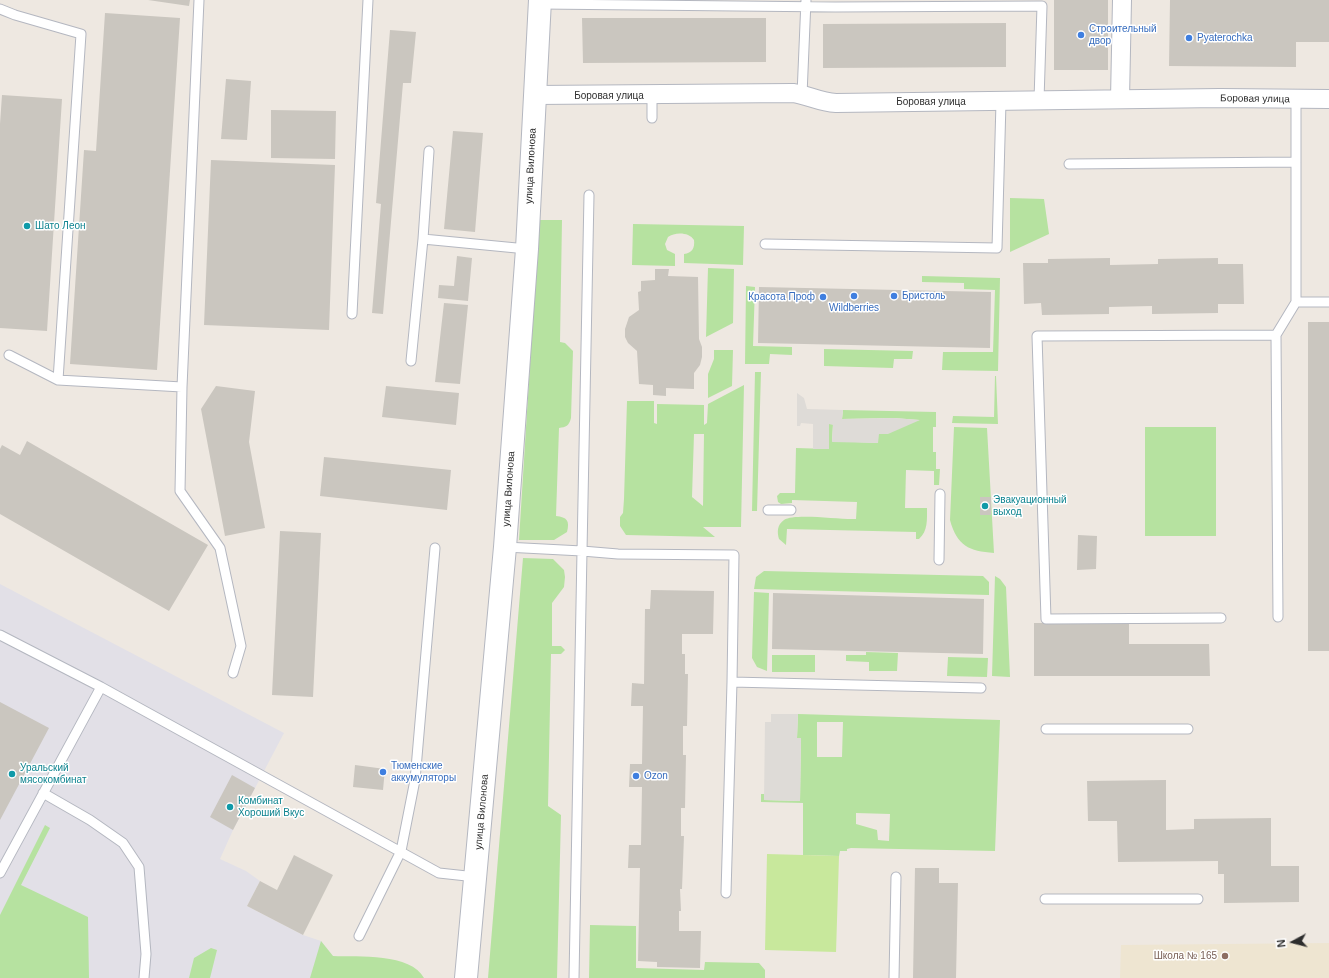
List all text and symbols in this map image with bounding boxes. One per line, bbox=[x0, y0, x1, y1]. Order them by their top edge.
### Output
place label: Строительный двор bbox=[1089, 23, 1157, 46]
marker: Строительный двор bbox=[1076, 30, 1086, 40]
place label: Pyaterochka bbox=[1197, 32, 1253, 44]
marker: Pyaterochka bbox=[1184, 33, 1194, 43]
street label: Боровая улица bbox=[574, 90, 644, 102]
street label: Боровая улица bbox=[1220, 92, 1290, 106]
street label: Боровая улица bbox=[896, 96, 966, 108]
street label: улица Вилонова bbox=[523, 128, 539, 204]
place label: Шато Леон bbox=[35, 220, 86, 232]
marker: Шато Леон bbox=[22, 221, 32, 231]
place label: Бристоль bbox=[902, 290, 946, 302]
place label: Красота Проф bbox=[748, 291, 815, 303]
marker: Wildberries bbox=[849, 291, 859, 301]
marker: Бристоль bbox=[889, 291, 899, 301]
marker: Красота Проф bbox=[818, 292, 828, 302]
place label: Wildberries bbox=[829, 302, 879, 314]
street label: улица Вилонова bbox=[500, 451, 518, 527]
place label: Эвакуационный выход bbox=[993, 494, 1067, 518]
marker: Эвакуационный выход bbox=[980, 501, 990, 511]
place label: Тюменские аккумуляторы bbox=[391, 760, 456, 784]
place label: Уральский мясокомбинат bbox=[20, 762, 87, 786]
marker: Тюменские аккумуляторы bbox=[378, 767, 388, 777]
marker: Уральский мясокомбинат bbox=[7, 769, 17, 779]
place label: Ozon bbox=[644, 770, 668, 782]
marker: Ozon bbox=[631, 771, 641, 781]
street label: улица Вилонова bbox=[473, 774, 491, 850]
place label: Комбинат Хороший Вкус bbox=[238, 795, 304, 818]
marker: Комбинат Хороший Вкус bbox=[225, 802, 235, 812]
north arrow bbox=[1273, 922, 1313, 962]
text: N bbox=[1275, 939, 1288, 948]
place label: Школа № 165 bbox=[1154, 950, 1217, 962]
marker: Школа № 165 bbox=[1220, 951, 1230, 961]

